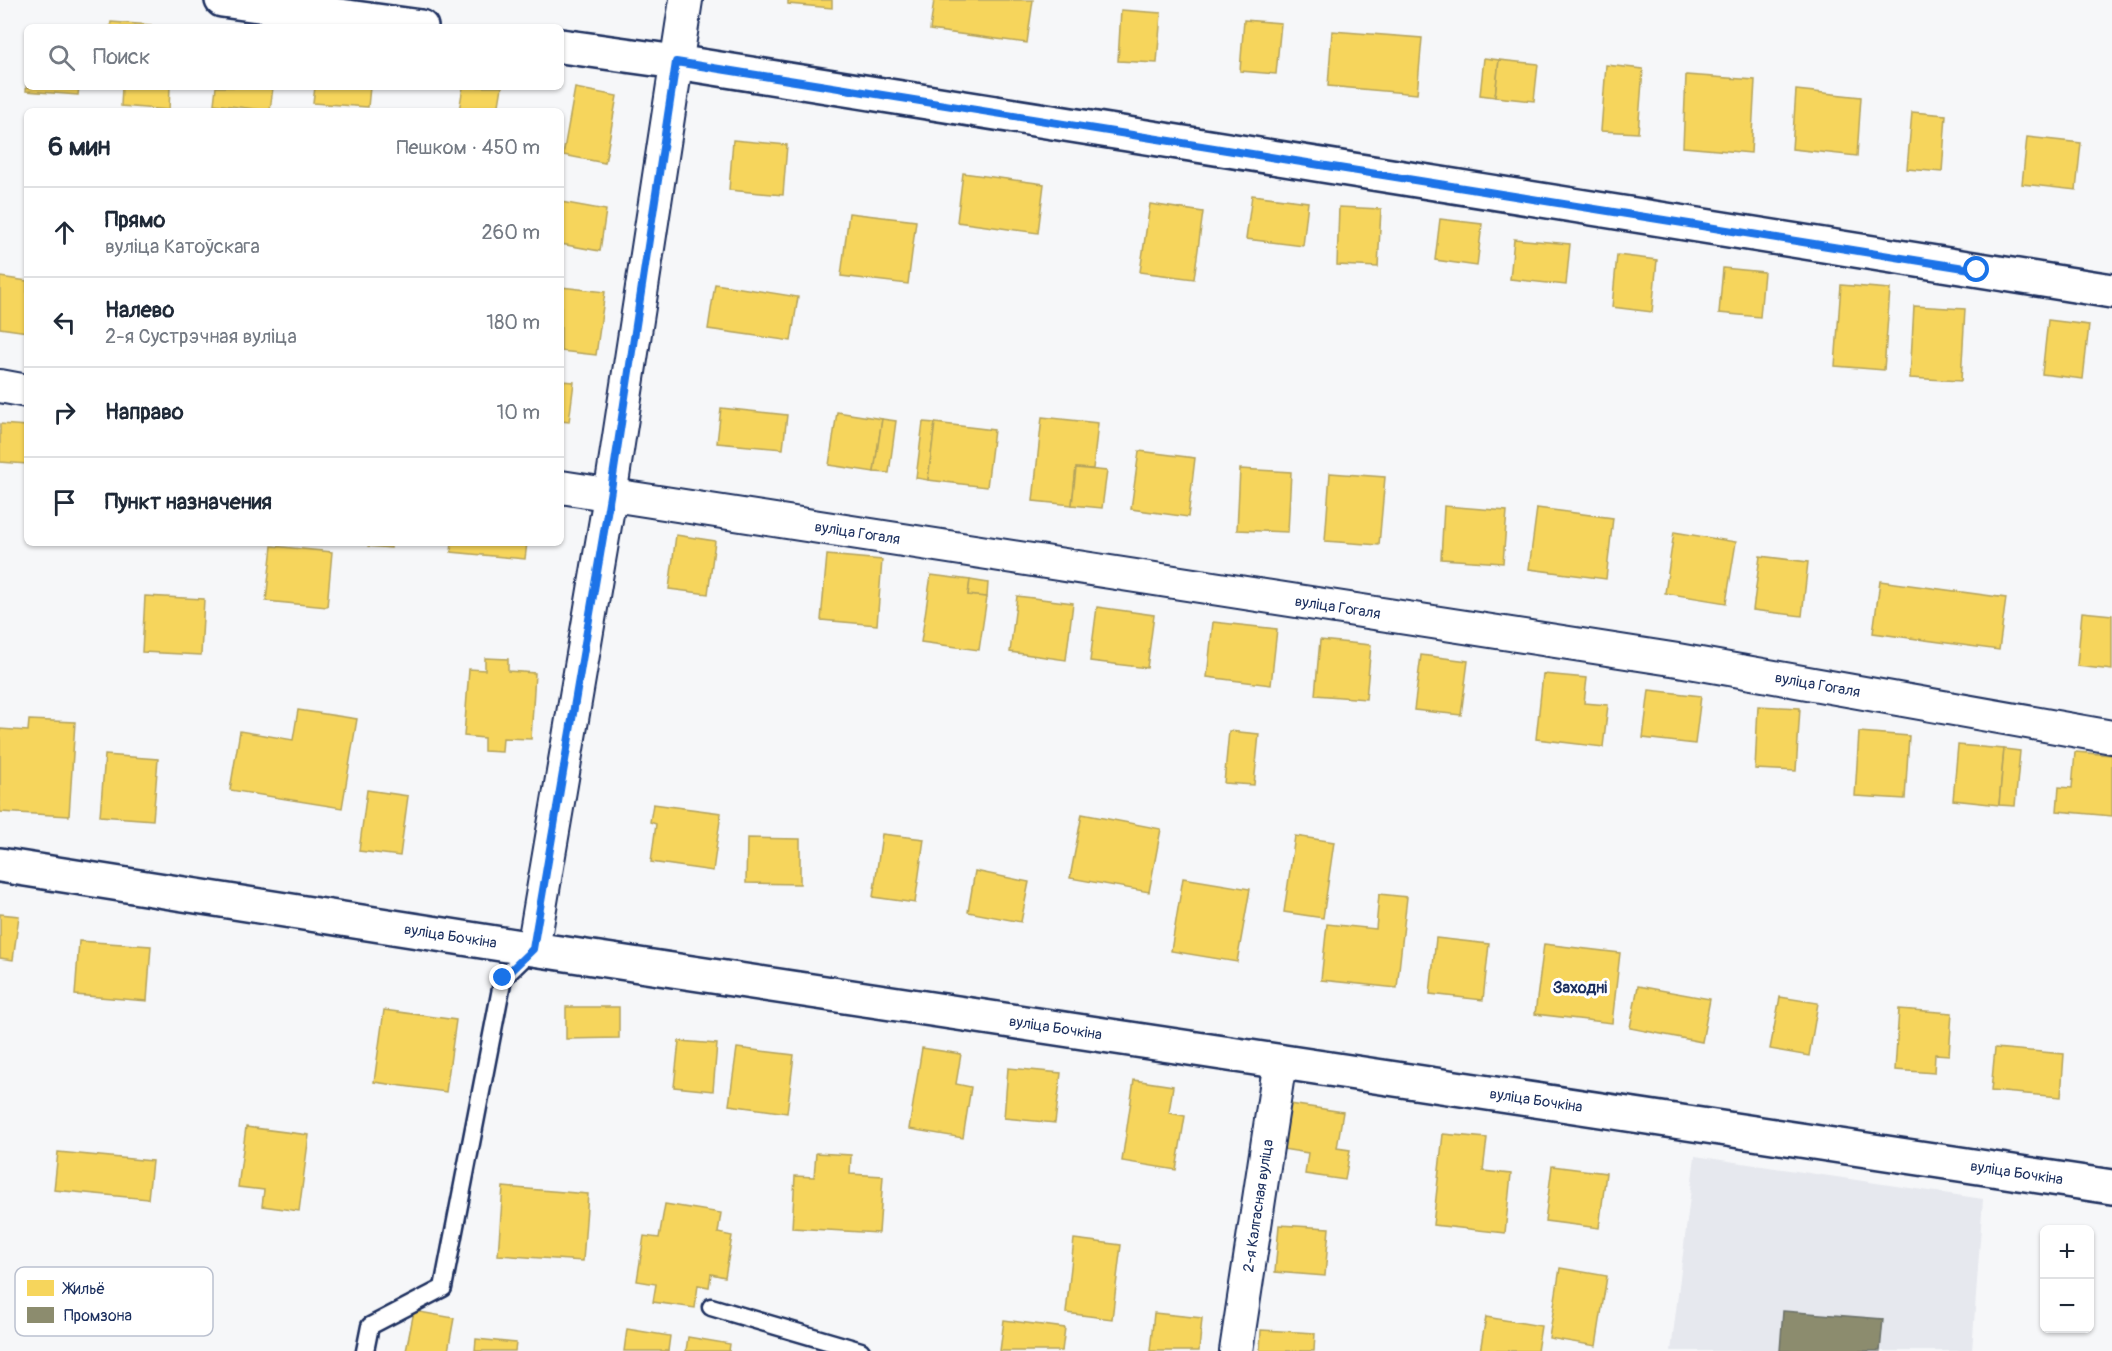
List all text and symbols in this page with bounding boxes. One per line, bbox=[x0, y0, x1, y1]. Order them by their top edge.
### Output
search box bbox=[24, 24, 564, 90]
icon: search bbox=[45, 41, 78, 74]
text: Поиск bbox=[93, 43, 150, 71]
text: 6 мин bbox=[48, 131, 110, 163]
text: Пешком · 450 m bbox=[396, 135, 540, 160]
text: Прямо bbox=[105, 206, 165, 234]
icon: ahead bbox=[48, 216, 81, 249]
text: 260 m bbox=[481, 220, 540, 245]
text: вуліца Катоўскага bbox=[105, 234, 260, 259]
route start bbox=[1963, 256, 1989, 282]
text: Налево bbox=[105, 296, 174, 324]
icon: left bbox=[48, 306, 81, 339]
text: 180 m bbox=[486, 310, 540, 335]
text: 2-я Сустрэчная вуліца bbox=[105, 324, 297, 349]
icon: right bbox=[48, 396, 81, 429]
text: Направо bbox=[105, 398, 184, 426]
text: 10 m bbox=[496, 400, 540, 425]
icon: arrive bbox=[48, 486, 81, 519]
text: Пункт назначения bbox=[105, 488, 272, 516]
street label: вуліца Гогаля bbox=[813, 517, 902, 549]
street label: вуліца Гогаля bbox=[1294, 591, 1382, 623]
street label: вуліца Гогаля bbox=[1773, 668, 1862, 702]
street label: вуліца Бочкіна bbox=[403, 919, 498, 953]
route end bbox=[489, 964, 515, 990]
district label: Заходні bbox=[1553, 978, 1607, 998]
street label: вуліца Бочкіна bbox=[1008, 1011, 1103, 1044]
street label: вуліца Бочкіна bbox=[1488, 1084, 1584, 1117]
street label: 2-я Калгасная вуліца bbox=[1239, 1138, 1277, 1273]
street label: вуліца Бочкіна bbox=[1969, 1156, 2064, 1189]
map controls bbox=[2040, 1225, 2094, 1333]
button: + bbox=[2040, 1225, 2094, 1279]
legend bbox=[15, 1267, 213, 1336]
text: Жильё bbox=[61, 1279, 105, 1299]
button: − bbox=[2040, 1279, 2094, 1333]
text: Промзона bbox=[64, 1306, 132, 1326]

